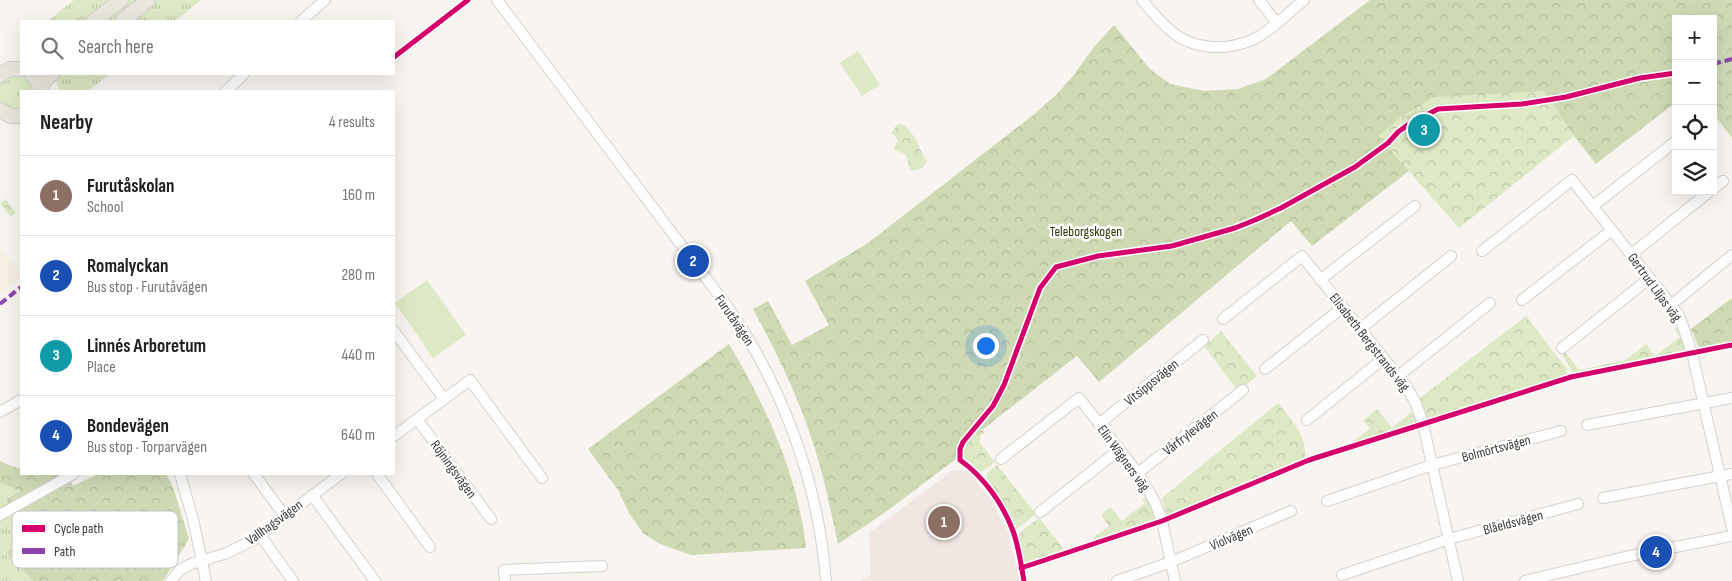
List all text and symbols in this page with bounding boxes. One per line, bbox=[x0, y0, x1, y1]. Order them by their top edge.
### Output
map controls bbox=[1672, 15, 1717, 195]
button: + bbox=[1672, 15, 1717, 60]
search box bbox=[20, 20, 395, 75]
icon: search bbox=[38, 34, 66, 62]
text: Search here bbox=[78, 36, 154, 59]
button: − bbox=[1672, 60, 1717, 105]
button: locate bbox=[1672, 105, 1717, 150]
text: Nearby bbox=[40, 110, 93, 135]
pin: 3 bbox=[1408, 111, 1440, 149]
text: 4 results bbox=[329, 113, 375, 132]
button: layers bbox=[1672, 150, 1717, 195]
text: Furutåskolan bbox=[87, 175, 175, 198]
text: 1 bbox=[53, 186, 59, 205]
text: 160 m bbox=[342, 186, 375, 205]
text: School bbox=[87, 198, 123, 217]
park label: Teleborgskogen bbox=[1050, 223, 1122, 240]
pin: 2 bbox=[677, 242, 709, 280]
street label: Gertrud Liljas väg bbox=[1624, 250, 1686, 325]
text: Romalyckan bbox=[87, 255, 169, 278]
text: 2 bbox=[52, 266, 60, 285]
text: 280 m bbox=[341, 266, 375, 285]
text: Bus stop · Furutåvägen bbox=[87, 278, 208, 297]
street label: Elisabeth Bergstrands väg bbox=[1326, 290, 1414, 395]
street label: Furutåvägen bbox=[711, 291, 758, 349]
your location bbox=[973, 333, 999, 359]
text: Linnés Arboretum bbox=[87, 335, 206, 358]
text: 3 bbox=[52, 346, 60, 365]
text: 440 m bbox=[342, 346, 375, 365]
street label: Vitsippsvägen bbox=[1121, 355, 1182, 409]
text: Place bbox=[87, 358, 116, 377]
street label: Vårfrylevägen bbox=[1159, 406, 1221, 459]
text: Bondevägen bbox=[87, 415, 169, 438]
street label: Elin Wägners väg bbox=[1094, 422, 1154, 495]
text: 4 bbox=[52, 426, 60, 445]
text: 640 m bbox=[341, 426, 375, 445]
street label: Bolmörtsvägen bbox=[1460, 431, 1532, 466]
street label: Röjningsvägen bbox=[427, 437, 480, 502]
text: Bus stop · Torparvägen bbox=[87, 438, 207, 457]
street label: Vallhagsvägen bbox=[243, 496, 306, 549]
pin: 1 bbox=[928, 503, 960, 541]
street label: Blåeldsvägen bbox=[1481, 506, 1545, 539]
legend bbox=[12, 511, 178, 568]
text: Cycle path bbox=[54, 520, 104, 537]
street label: Violvägen bbox=[1207, 521, 1255, 554]
pin: 4 bbox=[1640, 533, 1672, 571]
text: Path bbox=[54, 543, 75, 560]

